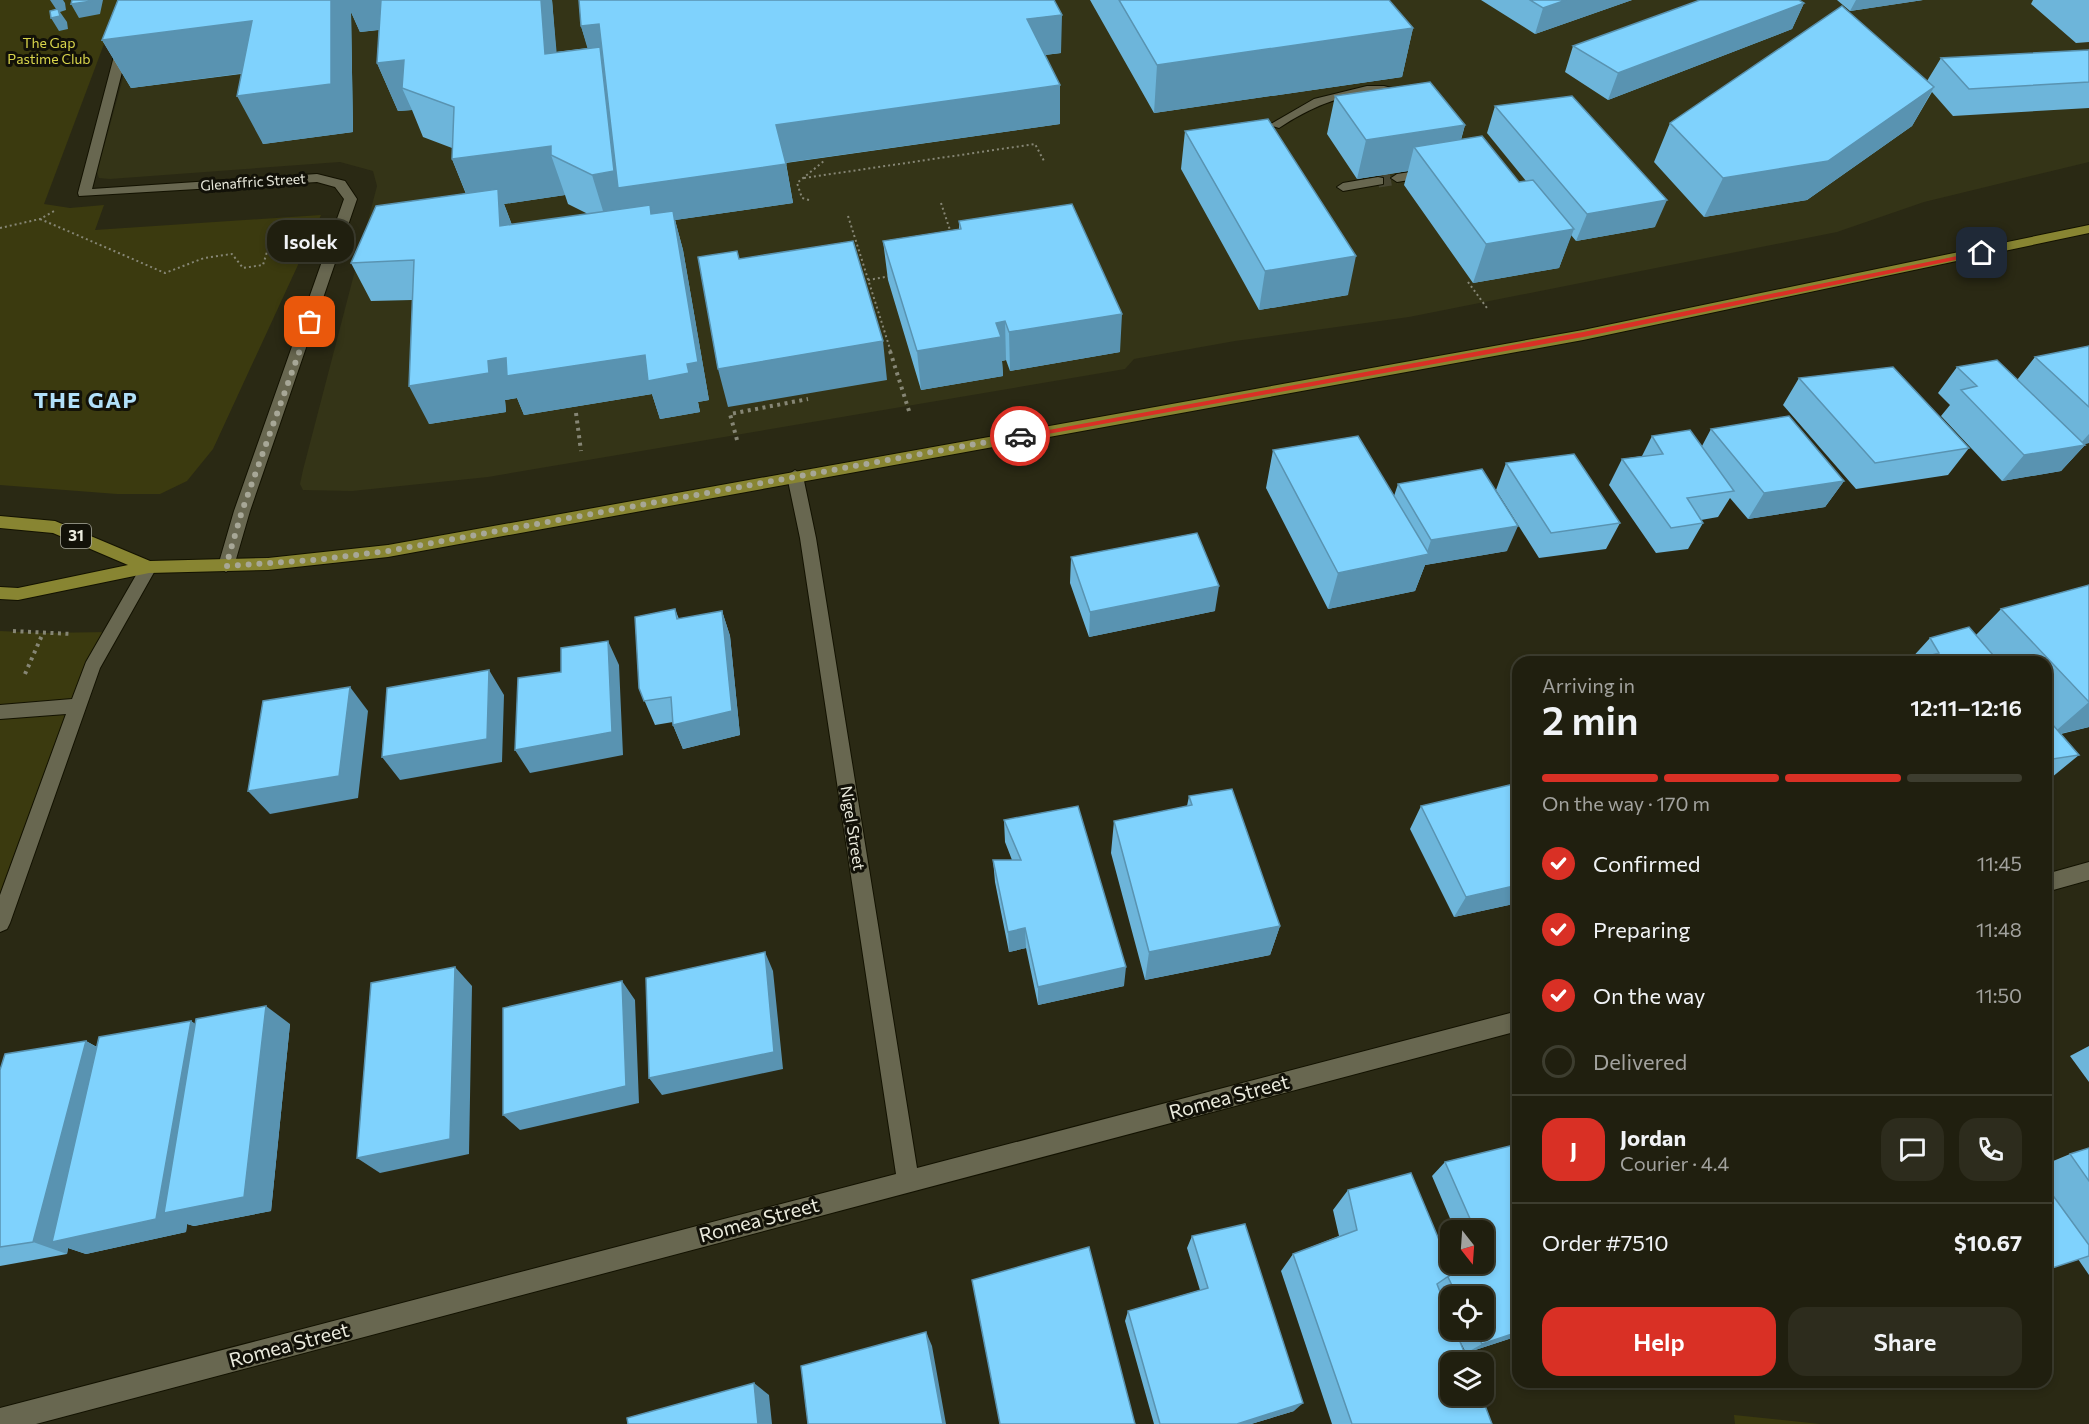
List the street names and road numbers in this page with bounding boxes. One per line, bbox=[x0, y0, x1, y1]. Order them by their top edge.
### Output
street label: Glenaffric Street bbox=[200, 169, 307, 194]
road number: 31 bbox=[61, 524, 91, 548]
street label: Nigel Street bbox=[837, 784, 870, 872]
street label: Romea Street bbox=[1166, 1068, 1292, 1124]
street label: Romea Street bbox=[696, 1191, 822, 1247]
street label: Romea Street bbox=[226, 1316, 352, 1372]

